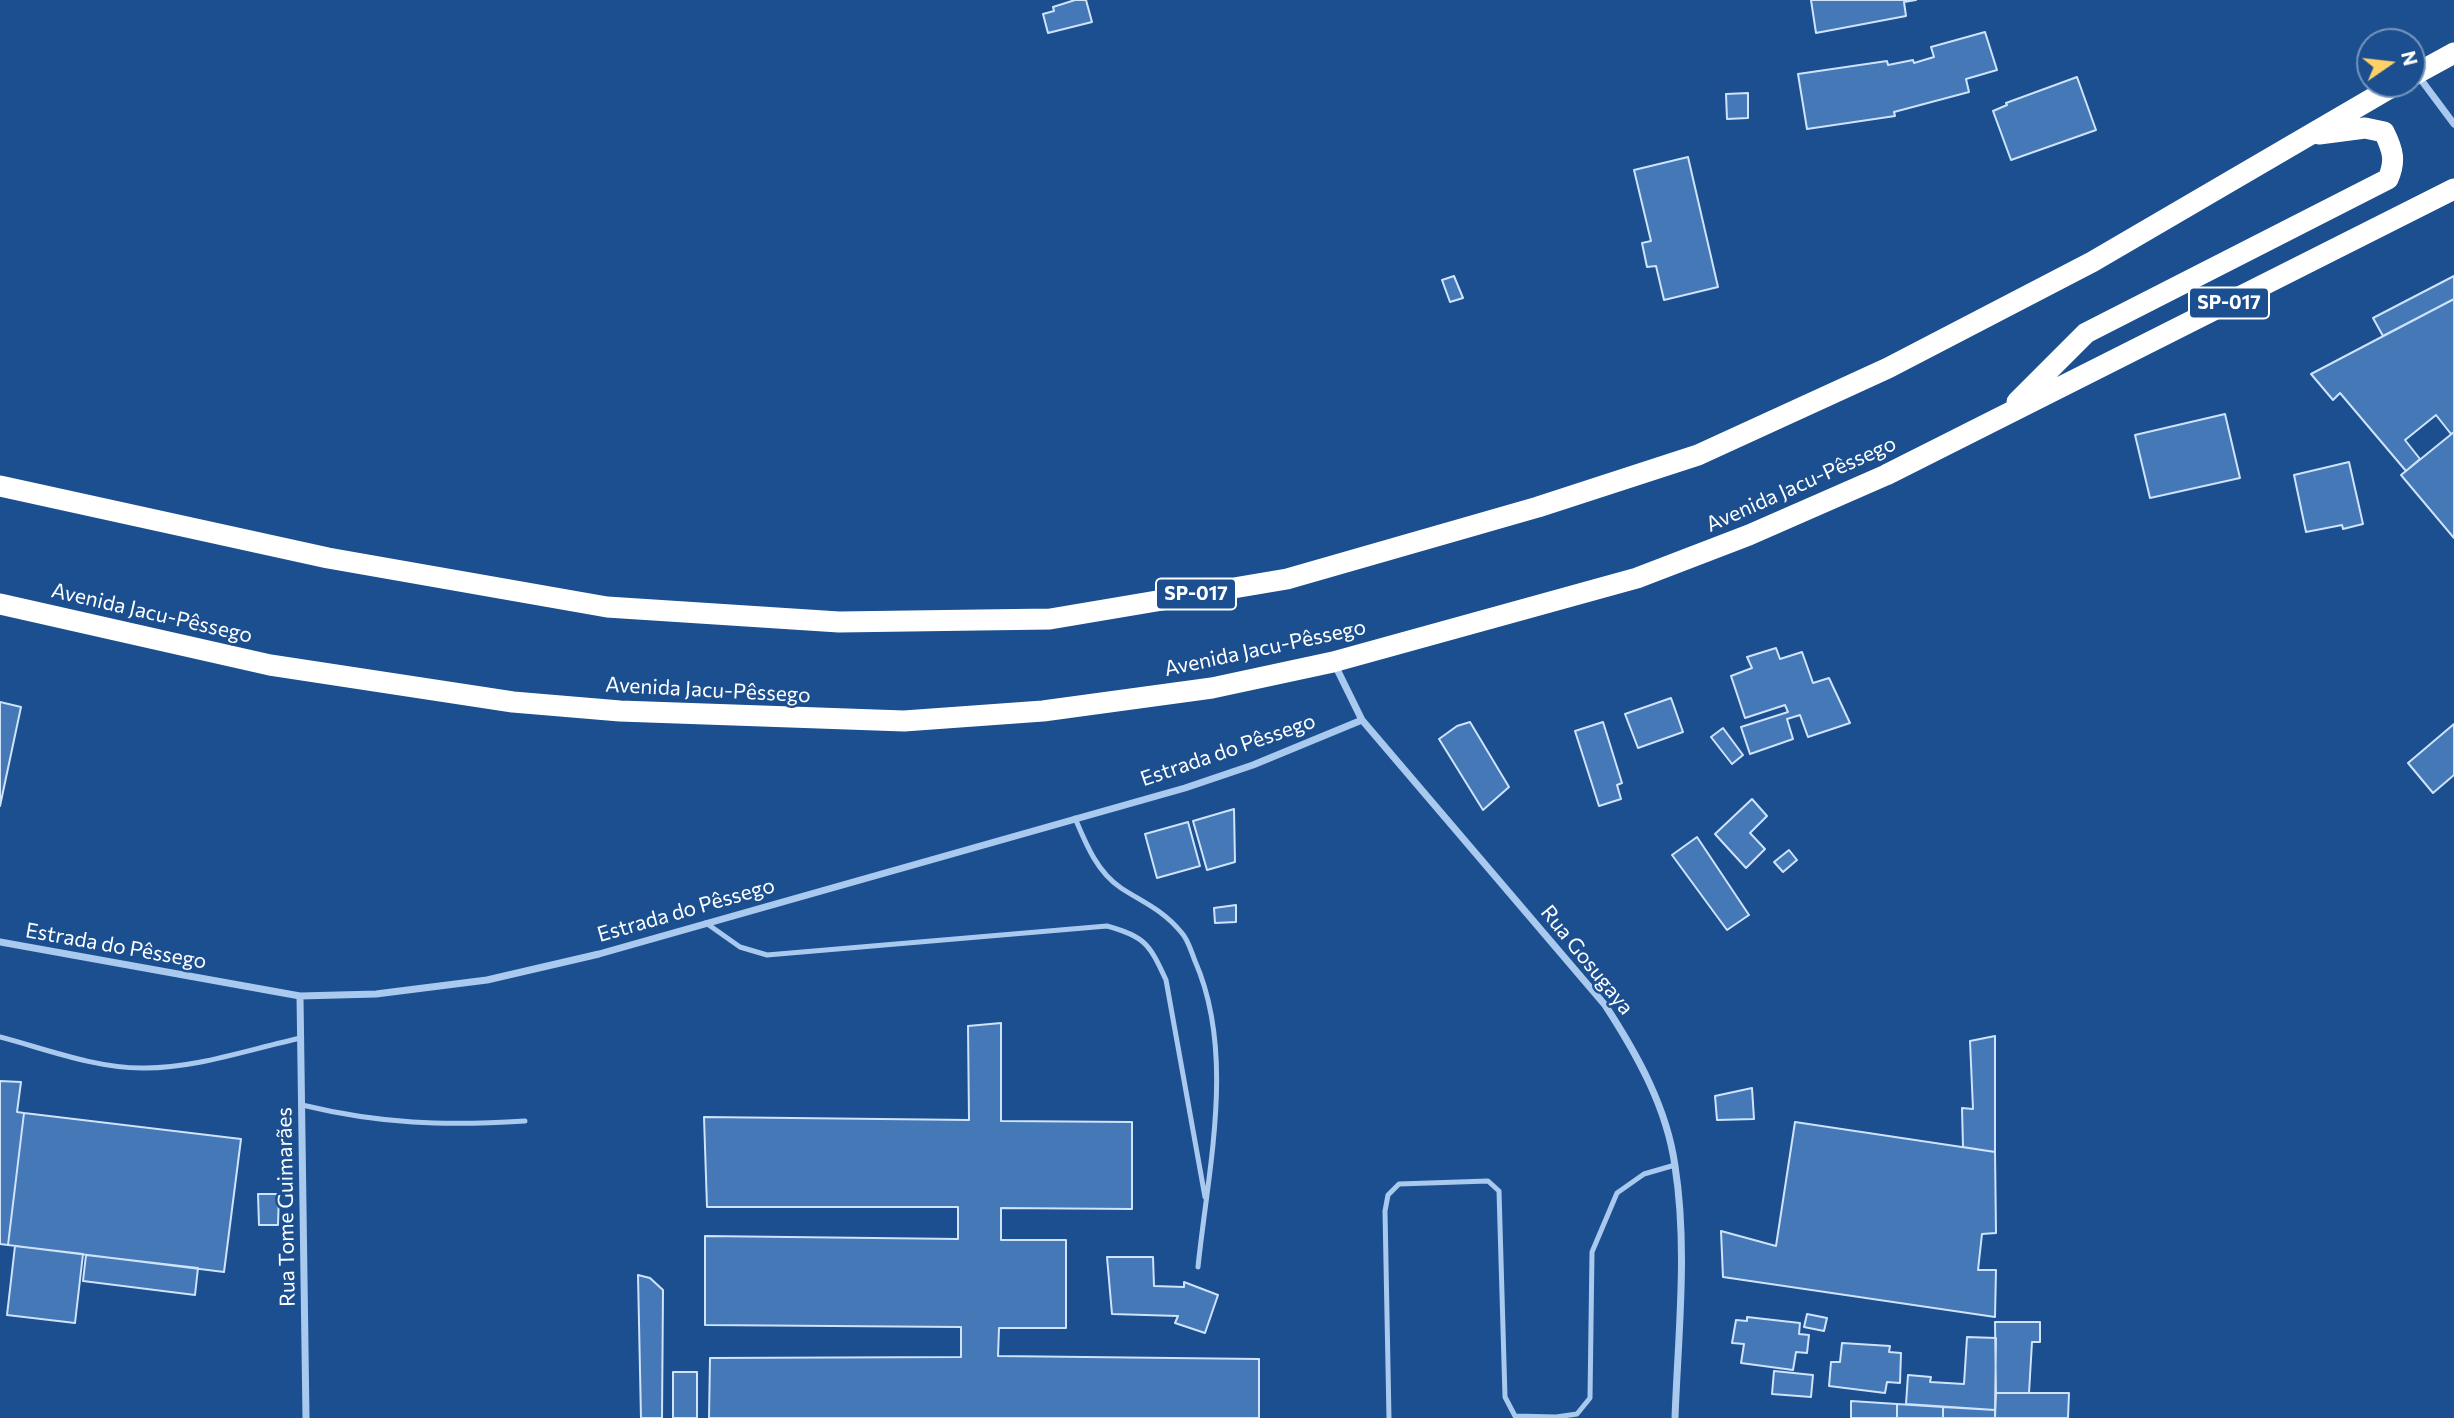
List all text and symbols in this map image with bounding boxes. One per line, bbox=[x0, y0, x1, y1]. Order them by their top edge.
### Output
north arrow bbox=[2356, 28, 2426, 98]
text: N bbox=[2397, 49, 2423, 68]
road number: SP-017 bbox=[2189, 288, 2269, 318]
street label: Avenida Jacu-Pêssego bbox=[1702, 431, 1900, 537]
street label: Avenida Jacu-Pêssego bbox=[49, 578, 255, 648]
road number: SP-017 bbox=[1156, 579, 1236, 610]
street label: Avenida Jacu-Pêssego bbox=[1162, 614, 1368, 682]
street label: Avenida Jacu-Pêssego bbox=[605, 672, 811, 708]
street label: Estrada do Pêssego bbox=[1137, 708, 1319, 792]
street label: Estrada do Pêssego bbox=[594, 873, 778, 947]
street label: Rua Gosugaya bbox=[1535, 900, 1639, 1020]
street label: Estrada do Pêssego bbox=[24, 918, 208, 974]
street label: Rua Tome Guimarães bbox=[272, 1107, 300, 1307]

